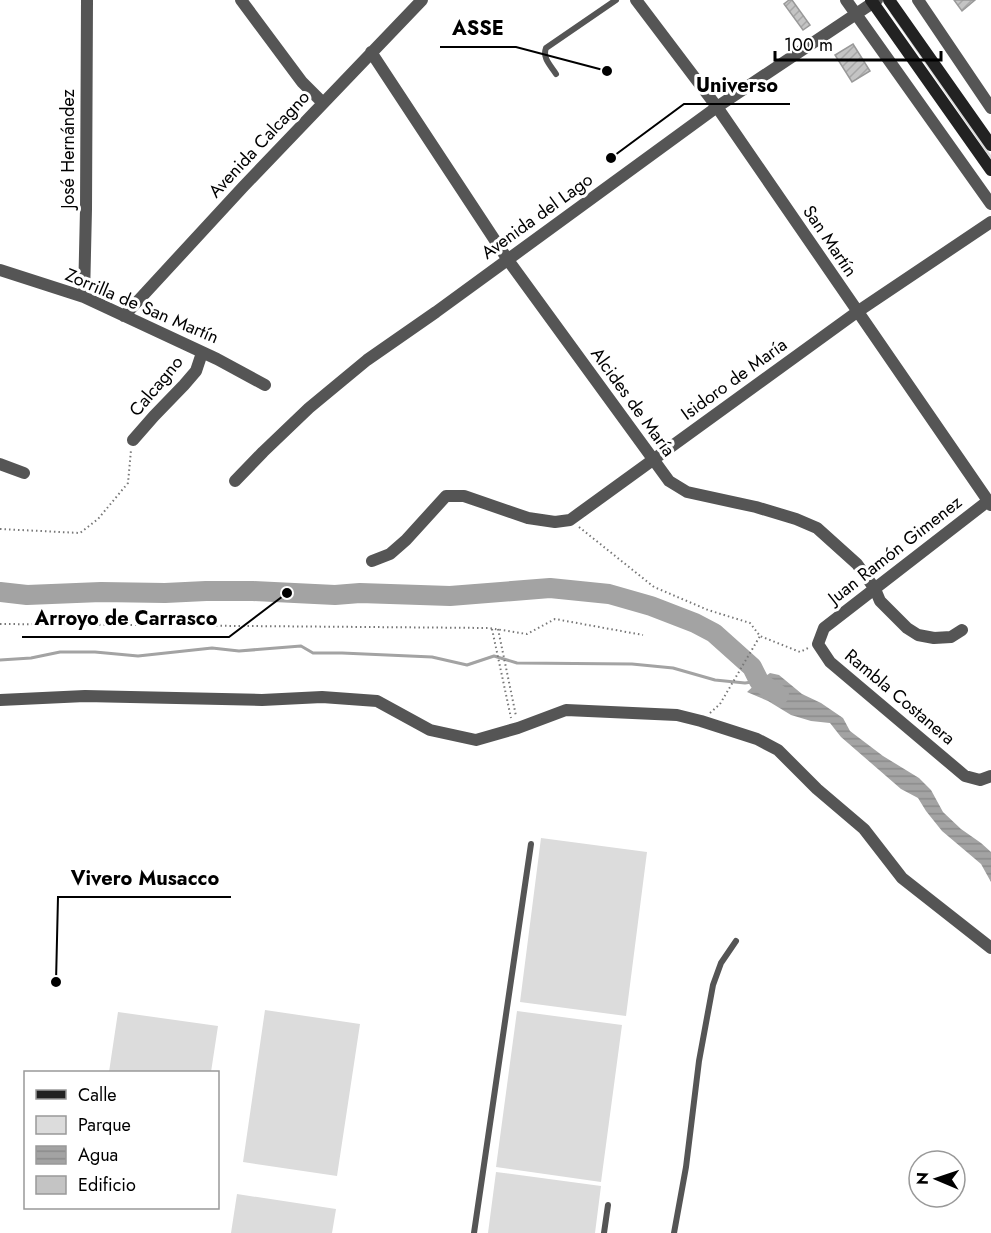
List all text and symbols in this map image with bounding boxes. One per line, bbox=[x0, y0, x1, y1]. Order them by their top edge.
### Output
callout: ASSE bbox=[440, 9, 516, 47]
text: ASSE bbox=[451, 14, 504, 43]
scale bar bbox=[775, 24, 942, 62]
text: 100 m bbox=[784, 32, 833, 58]
callout: Universo bbox=[684, 66, 790, 104]
text: Universo bbox=[696, 71, 778, 100]
street label: Avenida Calcagno bbox=[202, 84, 316, 203]
street label: José Hernández bbox=[55, 89, 81, 211]
street label: Avenida del Lago bbox=[476, 167, 598, 265]
street label: San Martín bbox=[797, 200, 863, 282]
street label: Zorrilla de San Martín bbox=[61, 262, 223, 350]
street label: Isidoro de María bbox=[676, 332, 792, 426]
street label: Alcides de María bbox=[585, 342, 681, 462]
street label: Calcagno bbox=[123, 350, 189, 422]
street label: Juan Ramón Gimenez bbox=[821, 489, 968, 612]
callout: Arroyo de Carrasco bbox=[22, 599, 229, 637]
text: Arroyo de Carrasco bbox=[34, 604, 218, 633]
street label: Rambla Costanera bbox=[839, 643, 961, 751]
callout: Vivero Musacco bbox=[58, 859, 231, 897]
text: Vivero Musacco bbox=[70, 864, 219, 893]
legend bbox=[24, 1071, 219, 1209]
text: Calle bbox=[78, 1082, 117, 1108]
text: Parque bbox=[78, 1112, 131, 1138]
text: Agua bbox=[78, 1142, 118, 1168]
north arrow bbox=[907, 1149, 967, 1209]
text: Edificio bbox=[78, 1172, 136, 1198]
text: N bbox=[911, 1172, 934, 1185]

